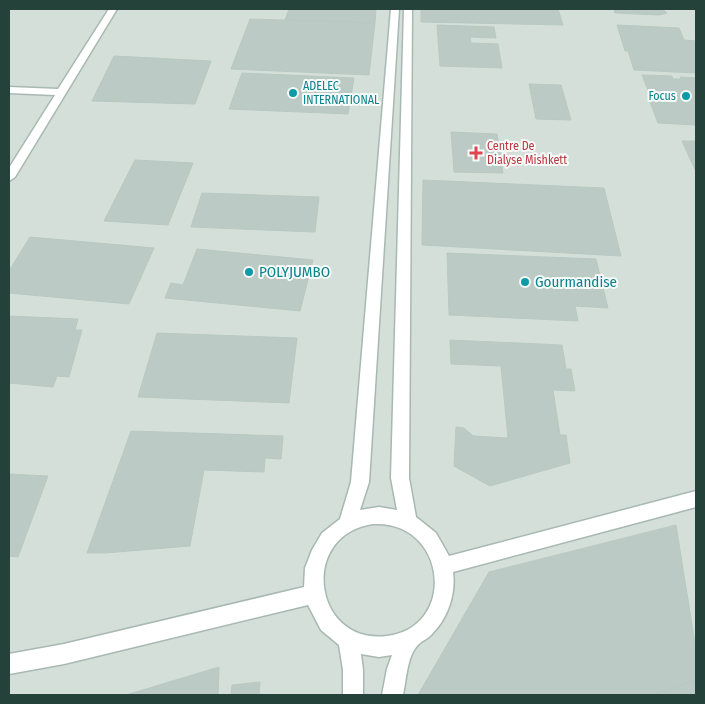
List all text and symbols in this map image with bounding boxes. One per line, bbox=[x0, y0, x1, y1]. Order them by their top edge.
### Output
place label: ADELEC INTERNATIONAL bbox=[303, 79, 380, 107]
marker: ADELEC INTERNATIONAL bbox=[287, 87, 299, 99]
place label: Focus bbox=[648, 89, 676, 103]
marker: Focus bbox=[680, 90, 692, 102]
place label: Centre De Dialyse Mishkett bbox=[487, 139, 567, 167]
marker: Centre De Dialyse Mishkett bbox=[469, 146, 483, 160]
place label: POLYJUMBO bbox=[259, 263, 330, 281]
marker: POLYJUMBO bbox=[243, 266, 255, 278]
place label: Gourmandise bbox=[535, 273, 617, 291]
marker: Gourmandise bbox=[519, 276, 531, 288]

